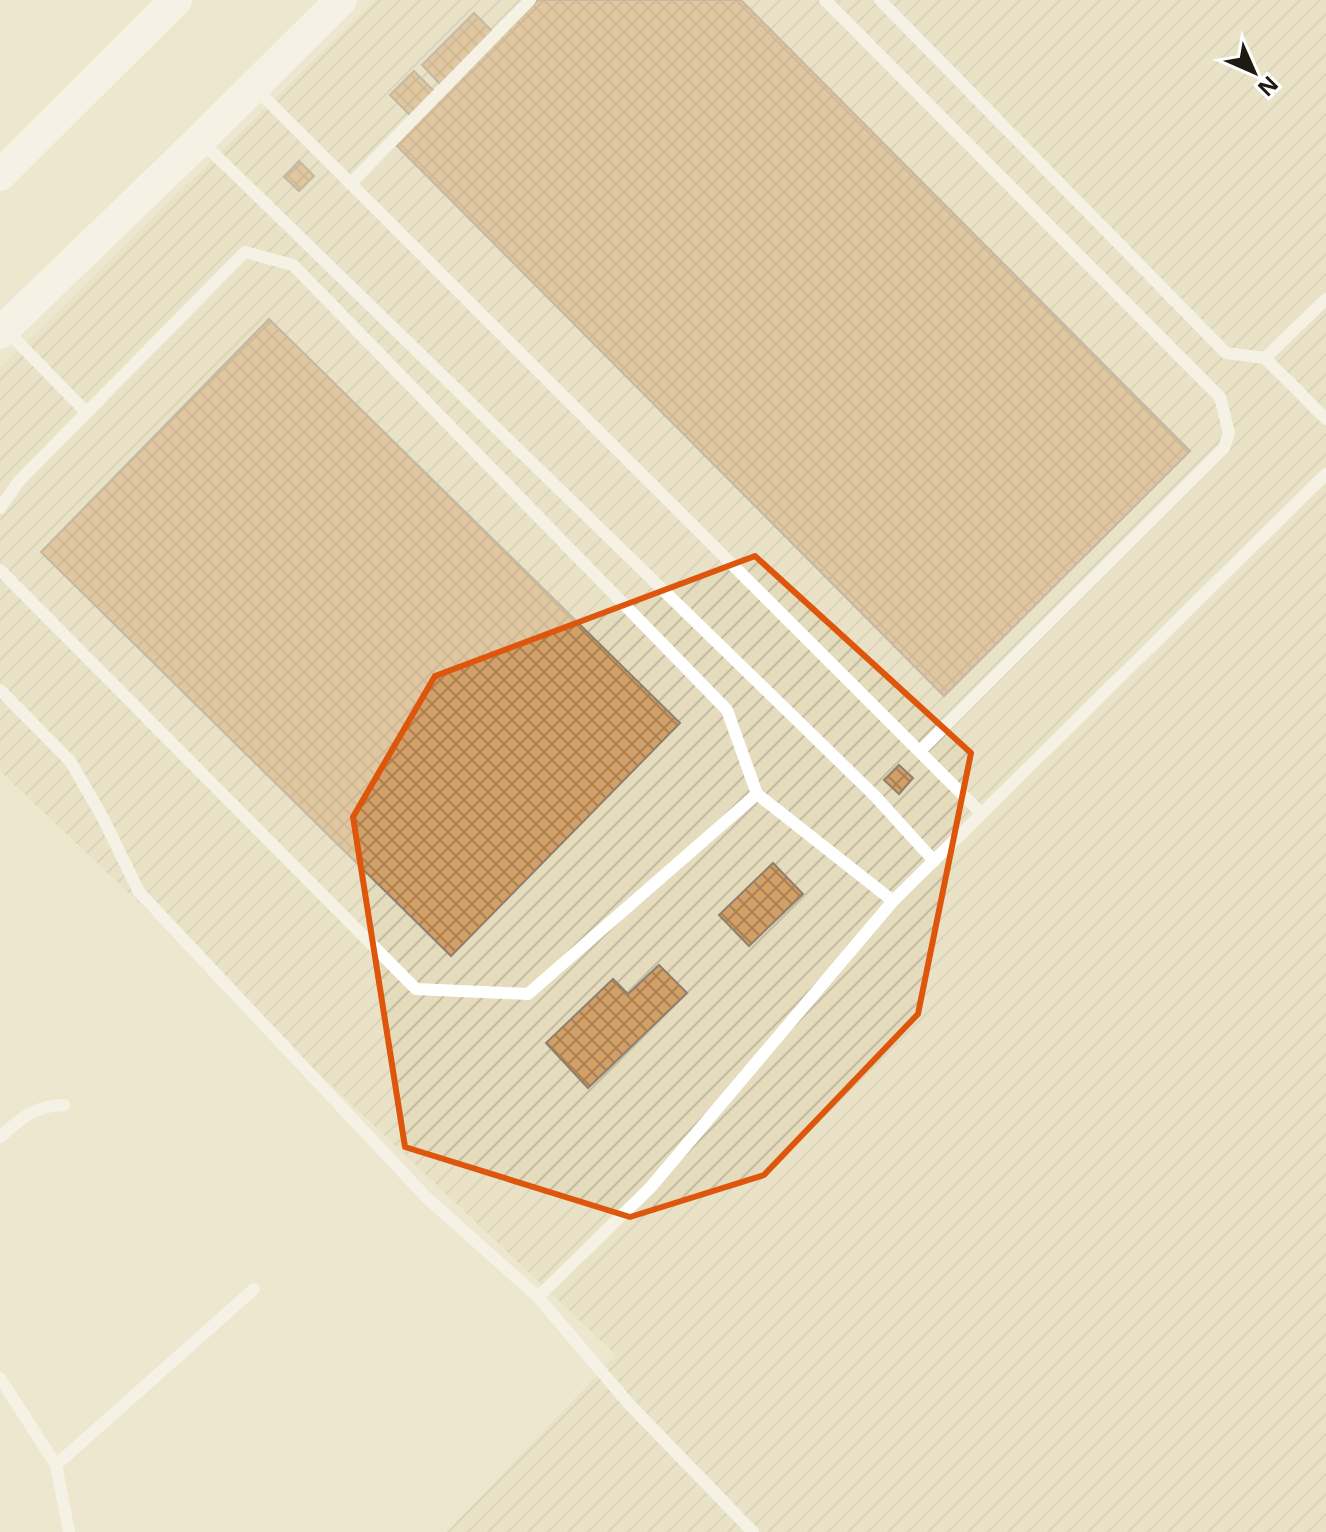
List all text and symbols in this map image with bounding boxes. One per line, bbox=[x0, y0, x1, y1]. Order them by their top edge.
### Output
north arrow bbox=[1214, 32, 1294, 112]
text: N bbox=[1252, 70, 1286, 104]

